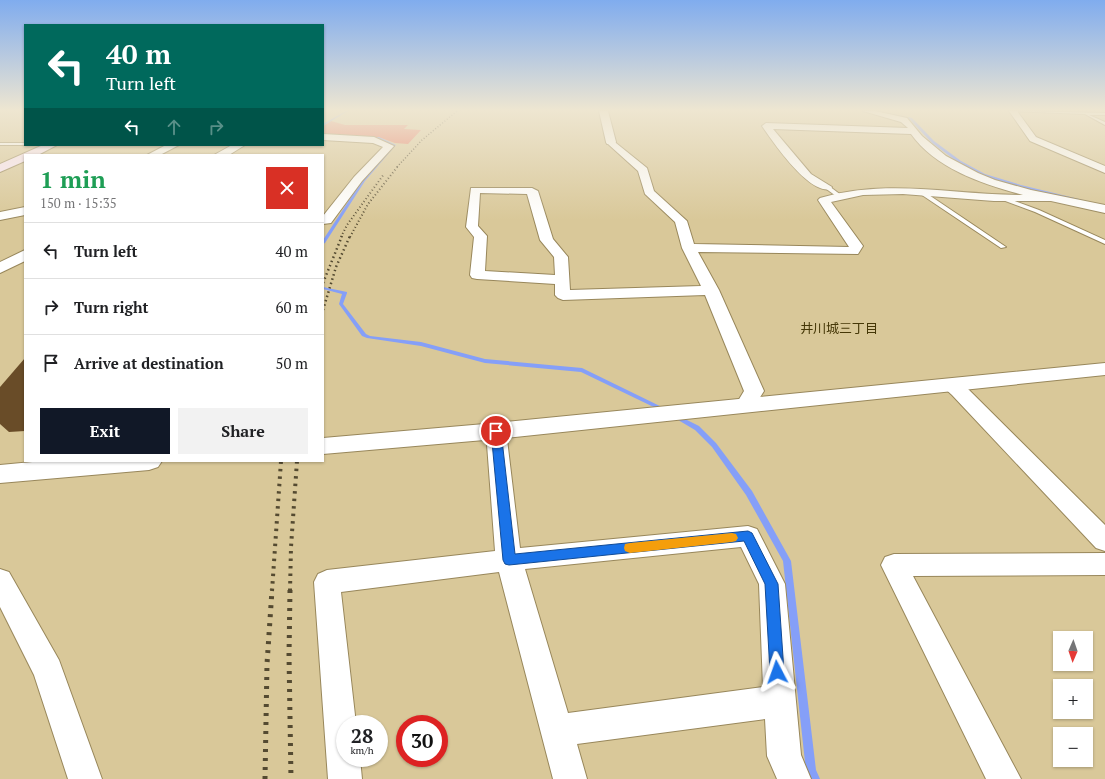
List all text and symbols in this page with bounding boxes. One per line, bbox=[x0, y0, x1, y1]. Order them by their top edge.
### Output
text: 40 m bbox=[106, 35, 171, 72]
icon: left bbox=[40, 40, 92, 92]
text: Turn left bbox=[106, 71, 176, 95]
icon: left bbox=[121, 116, 143, 138]
icon: ahead bbox=[163, 116, 185, 138]
icon: right bbox=[205, 116, 227, 138]
text: 1 min bbox=[40, 163, 106, 195]
button: close bbox=[266, 167, 308, 209]
text: 150 m · 15:35 bbox=[40, 194, 117, 212]
icon: left bbox=[40, 240, 62, 262]
text: Turn left bbox=[74, 241, 138, 261]
text: 40 m bbox=[275, 241, 308, 261]
icon: right bbox=[40, 296, 62, 318]
text: Turn right bbox=[74, 297, 149, 317]
text: 60 m bbox=[275, 297, 308, 317]
district label: 井川城三丁目 bbox=[800, 319, 878, 337]
icon: arrive bbox=[40, 352, 62, 374]
text: Arrive at destination bbox=[74, 353, 224, 373]
text: 50 m bbox=[275, 353, 308, 373]
button: Exit bbox=[40, 408, 170, 454]
button: Share bbox=[178, 408, 308, 454]
pin bbox=[479, 414, 513, 448]
icon: arrive bbox=[485, 420, 507, 442]
north arrow bbox=[1053, 631, 1093, 671]
map controls bbox=[1053, 631, 1093, 767]
position arrow bbox=[756, 651, 798, 693]
button: + bbox=[1053, 679, 1093, 719]
speed limit sign: 30 bbox=[396, 715, 448, 767]
text: 28 bbox=[351, 722, 373, 749]
button: − bbox=[1053, 727, 1093, 767]
text: km/h bbox=[350, 744, 374, 757]

